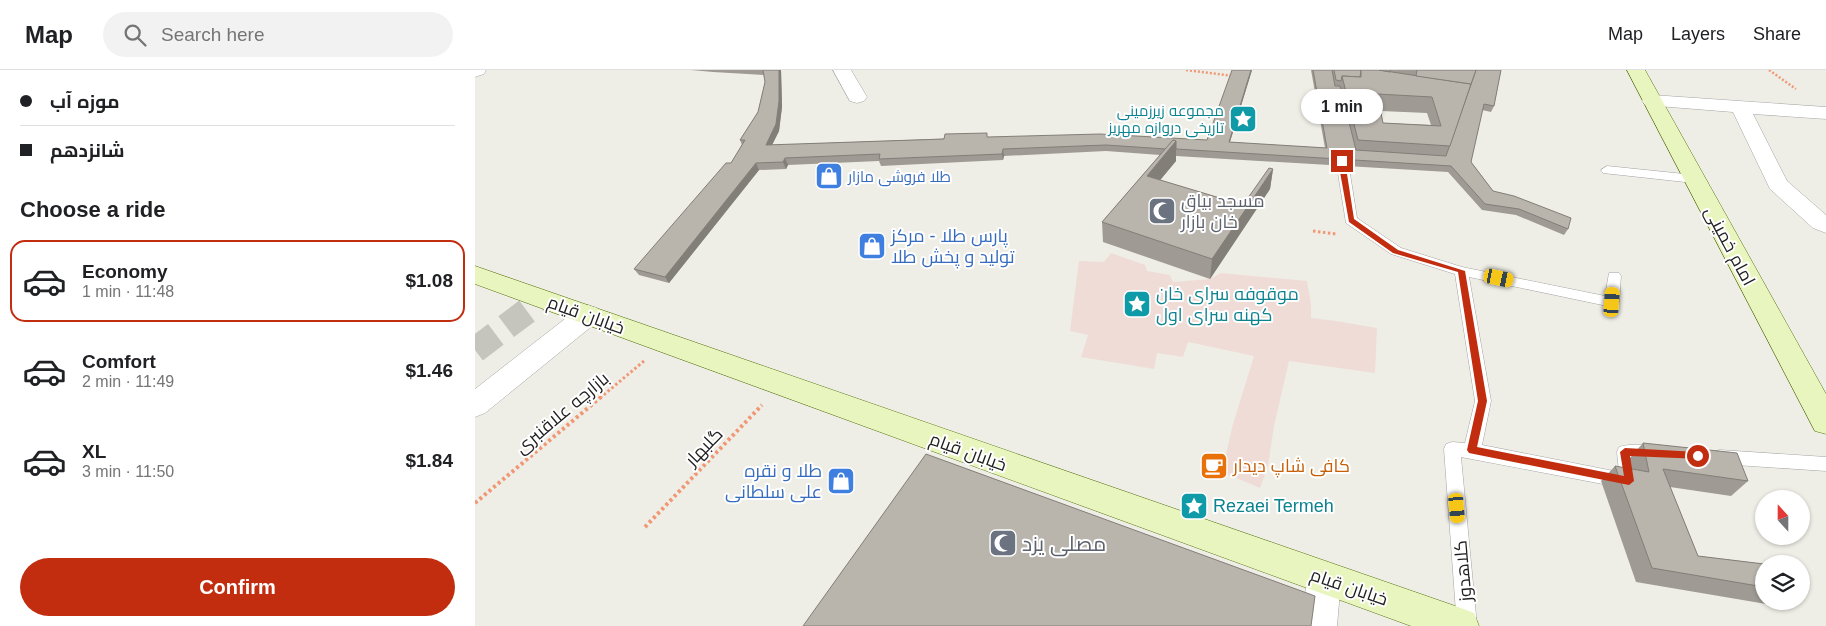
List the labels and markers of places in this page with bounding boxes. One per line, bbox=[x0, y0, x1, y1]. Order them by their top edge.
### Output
place label: مجموعه زیرزمینی تاریخی دروازه مهریز bbox=[1107, 102, 1224, 138]
place icon: مجموعه زیرزمینی تاریخی دروازه مهریز bbox=[1228, 104, 1258, 134]
shop icon: طلا فروشی مازار bbox=[814, 161, 844, 191]
place label: طلا فروشی مازار bbox=[847, 168, 951, 187]
place label: مسجد بیاق خان بازار bbox=[1180, 191, 1264, 233]
mosque icon: مسجد بیاق خان بازار bbox=[1147, 196, 1177, 226]
place label: پارس طلا - مرکز تولید و پخش طلا bbox=[890, 226, 1015, 269]
shop icon: پارس طلا - مرکز تولید و پخش طلا bbox=[857, 231, 887, 261]
place label: موقوفه سرای خان کهنه سرای اول bbox=[1156, 284, 1299, 326]
place icon: موقوفه سرای خان کهنه سرای اول bbox=[1122, 289, 1152, 319]
cafe icon: کافی شاپ دیدار bbox=[1199, 451, 1229, 481]
place label: کافی شاپ دیدار bbox=[1232, 456, 1350, 478]
place label: طلا و نقره علی سلطانی bbox=[725, 461, 822, 503]
shop icon: طلا و نقره علی سلطانی bbox=[826, 466, 856, 496]
place icon: Rezaei Termeh bbox=[1179, 491, 1209, 521]
place label: Rezaei Termeh bbox=[1213, 496, 1334, 516]
mosque icon: مصلی یزد bbox=[988, 528, 1018, 558]
place label: مصلی یزد bbox=[1022, 532, 1106, 557]

